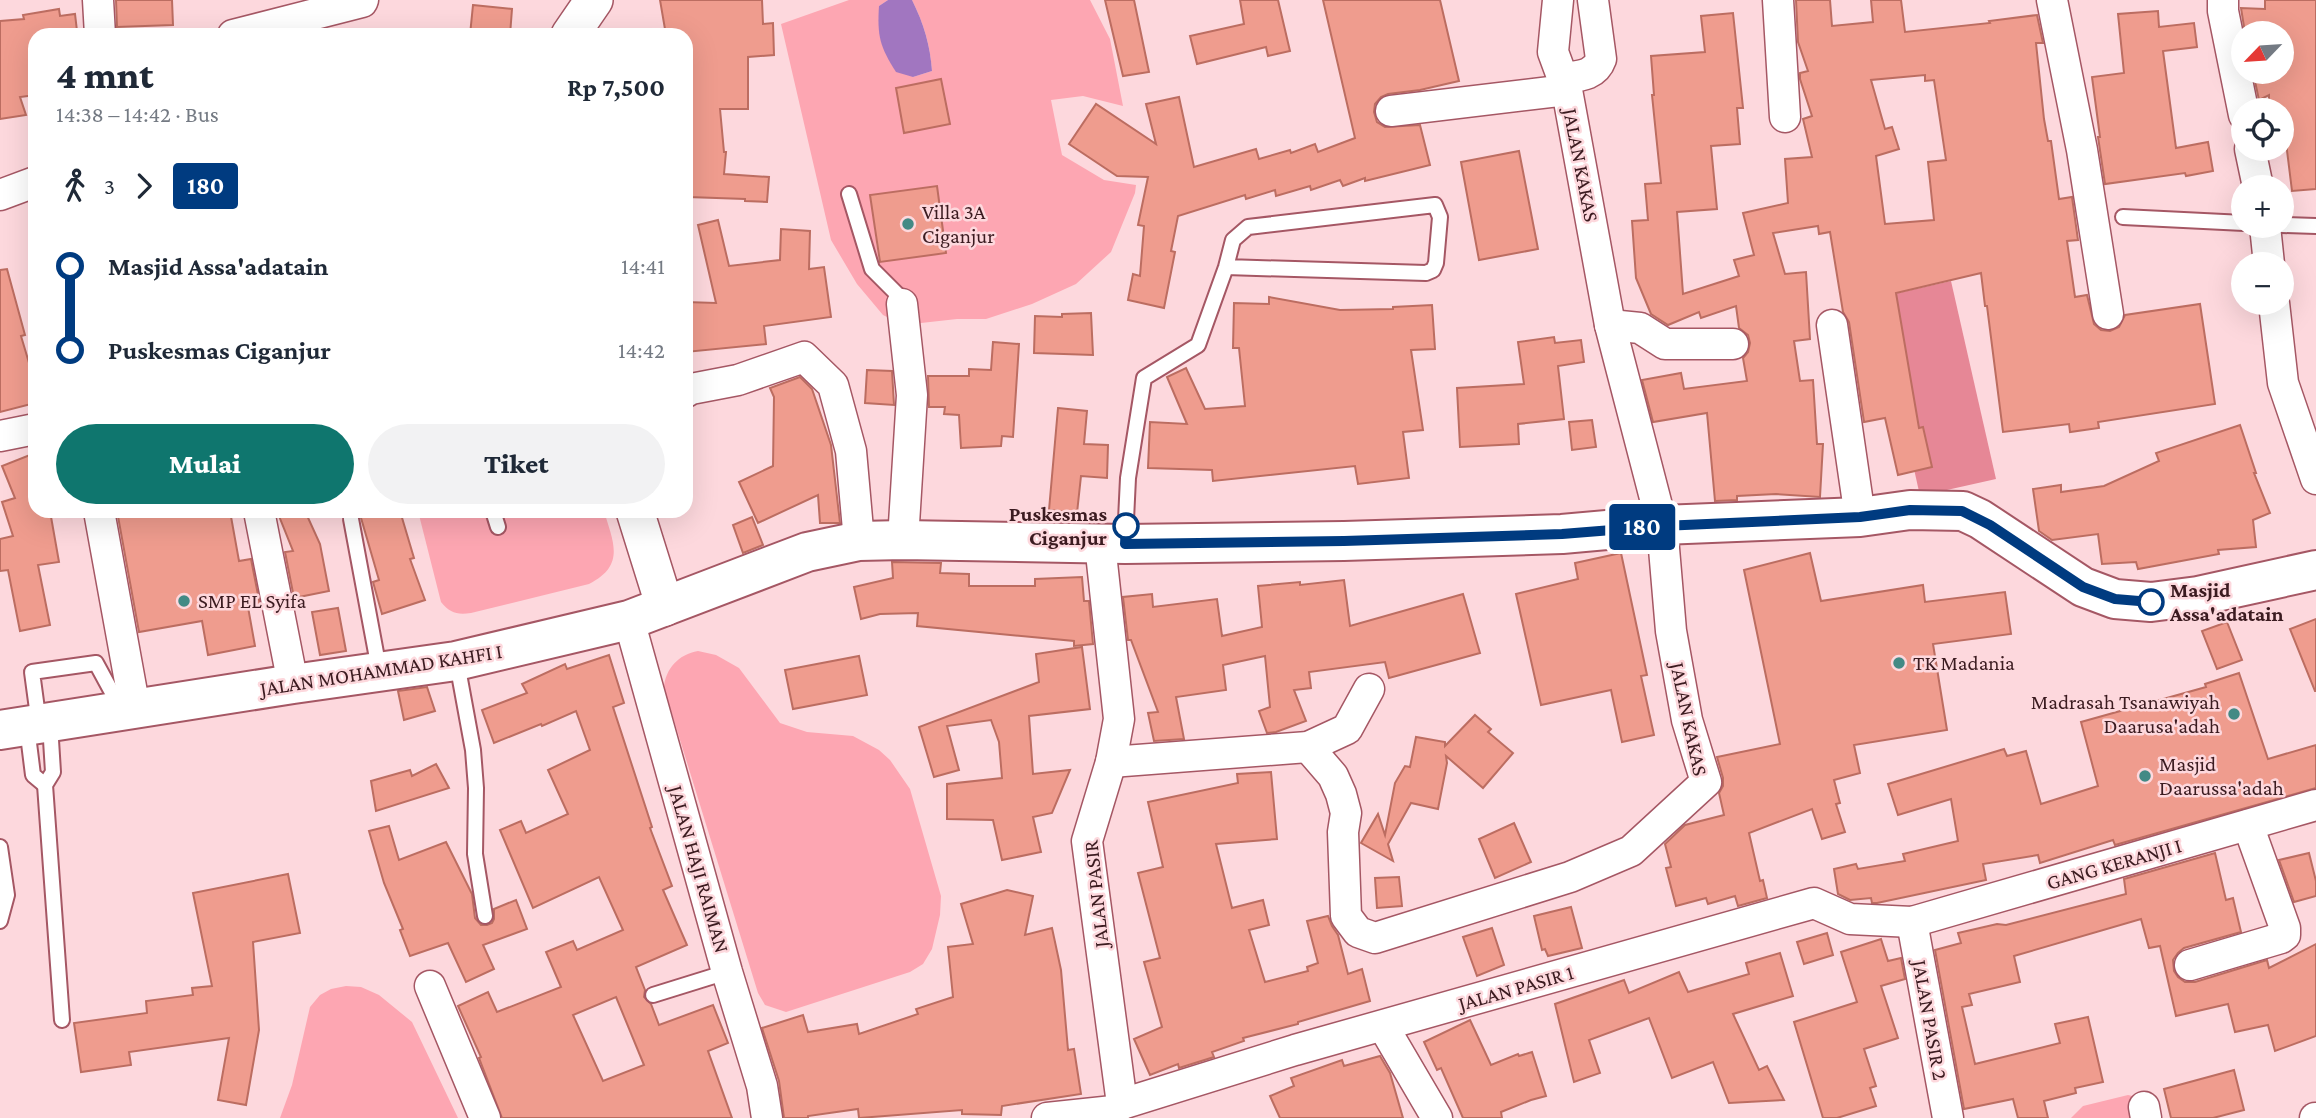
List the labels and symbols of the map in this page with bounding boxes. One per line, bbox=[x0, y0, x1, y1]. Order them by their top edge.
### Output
north arrow bbox=[2231, 21, 2294, 84]
street label: JALAN KAKAS bbox=[1558, 104, 1604, 224]
place label: Villa 3A Ciganjur bbox=[922, 200, 995, 248]
marker: Villa 3A Ciganjur bbox=[900, 216, 916, 232]
place label: Puskesmas Ciganjur bbox=[1009, 502, 1108, 550]
line badge: 180 bbox=[1602, 504, 1682, 550]
marker: Puskesmas Ciganjur bbox=[1113, 513, 1139, 539]
place label: Masjid Assa'adatain bbox=[2169, 578, 2283, 626]
place label: SMP EL Syifa bbox=[198, 589, 307, 613]
marker: Masjid Assa'adatain bbox=[2138, 589, 2164, 615]
marker: SMP EL Syifa bbox=[176, 593, 192, 609]
street label: JALAN MOHAMMAD KAHFI I bbox=[256, 639, 504, 701]
place label: TK Madania bbox=[1913, 651, 2015, 675]
marker: TK Madania bbox=[1891, 655, 1907, 671]
street label: JALAN KAKAS bbox=[1665, 658, 1713, 778]
place label: Madrasah Tsanawiyah Daarusa'adah bbox=[2031, 690, 2220, 738]
marker: Madrasah Tsanawiyah Daarusa'adah bbox=[2226, 706, 2242, 722]
place label: Masjid Daarussa'adah bbox=[2159, 752, 2284, 800]
marker: Masjid Daarussa'adah bbox=[2137, 768, 2153, 784]
street label: JALAN HAJI RAIMAN bbox=[663, 781, 734, 956]
street label: GANG KERANJI I bbox=[2044, 833, 2184, 895]
street label: JALAN PASIR bbox=[1078, 839, 1114, 951]
street label: JALAN PASIR 2 bbox=[1907, 956, 1952, 1082]
street label: JALAN PASIR 1 bbox=[1454, 960, 1576, 1016]

